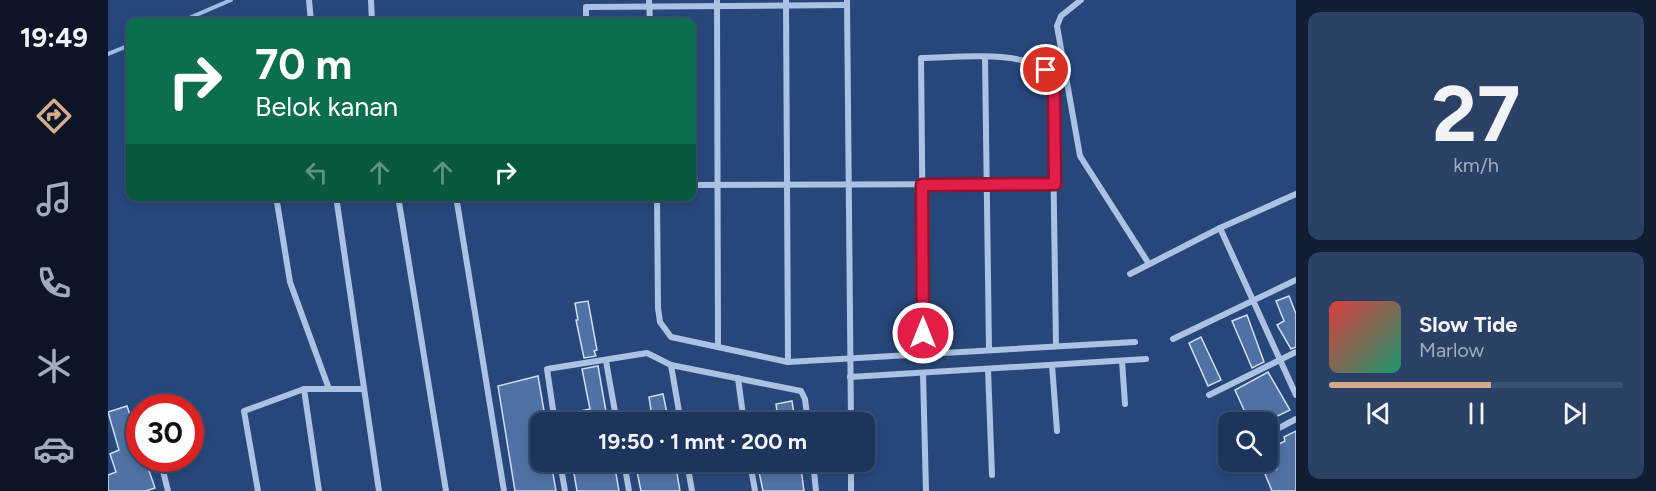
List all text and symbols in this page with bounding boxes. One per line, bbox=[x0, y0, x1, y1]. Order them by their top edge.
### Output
text: 19:49 bbox=[20, 21, 88, 54]
text: 70 m bbox=[255, 39, 352, 90]
icon: right bbox=[156, 42, 234, 120]
pin bbox=[1020, 44, 1071, 95]
icon: arrive bbox=[1029, 53, 1062, 86]
text: 27 bbox=[1432, 67, 1520, 161]
text: Belok kanan bbox=[255, 90, 398, 123]
icon: directions bbox=[33, 95, 75, 137]
text: km/h bbox=[1453, 153, 1499, 177]
icon: left bbox=[300, 156, 333, 189]
icon: ahead bbox=[363, 156, 396, 189]
icon: ahead bbox=[426, 156, 459, 189]
icon: right bbox=[489, 156, 522, 189]
icon: music bbox=[33, 178, 75, 220]
icon: phone bbox=[33, 262, 75, 304]
position arrow bbox=[891, 301, 955, 365]
text: Slow Tide bbox=[1419, 311, 1518, 338]
text: Marlow bbox=[1419, 338, 1484, 362]
icon: climate bbox=[33, 345, 75, 387]
speed limit sign: 30 bbox=[126, 394, 204, 472]
icon: previous bbox=[1362, 397, 1395, 430]
icon: pause bbox=[1460, 397, 1493, 430]
icon: next bbox=[1558, 397, 1591, 430]
map controls bbox=[1218, 412, 1278, 472]
button: search bbox=[1218, 412, 1278, 472]
icon: car bbox=[33, 428, 75, 470]
text: 19:50 · 1 mnt · 200 m bbox=[598, 428, 807, 455]

